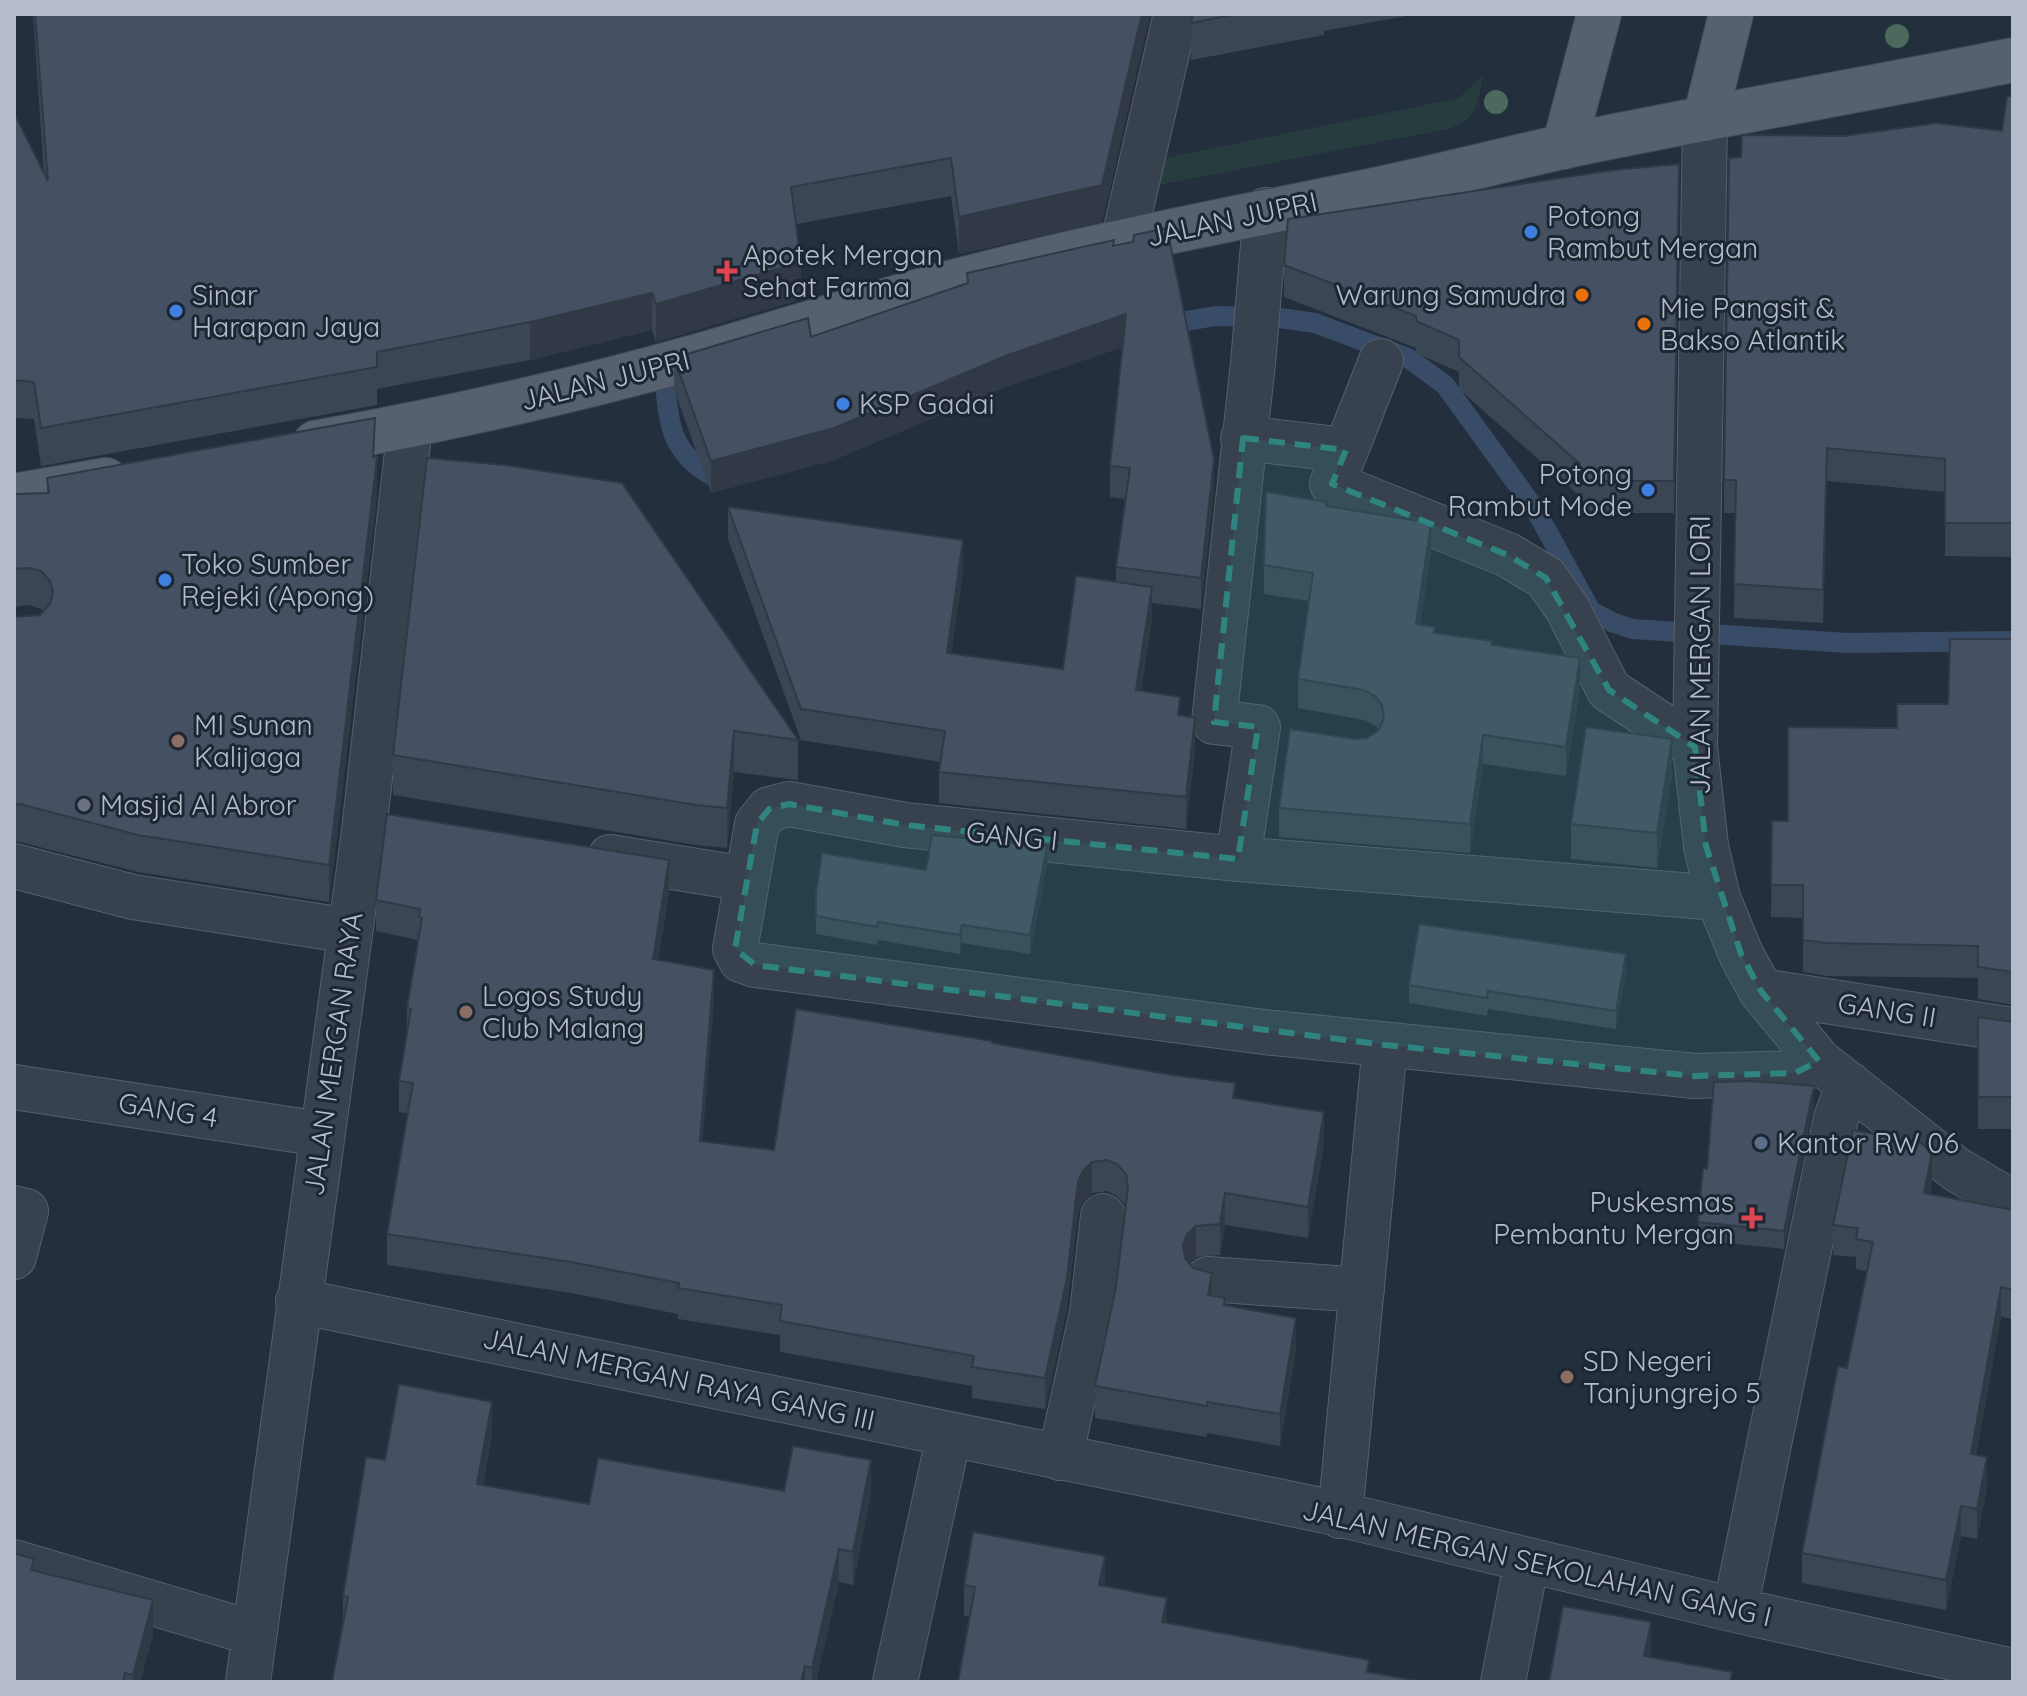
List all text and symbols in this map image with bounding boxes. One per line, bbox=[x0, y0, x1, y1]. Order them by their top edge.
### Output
street label: JALAN JUPRI bbox=[1144, 183, 1320, 254]
place label: Potong Rambut Mergan bbox=[1547, 198, 1758, 265]
marker: Potong Rambut Mergan bbox=[1522, 223, 1540, 241]
place label: Apotek Mergan Sehat Farma bbox=[743, 237, 943, 304]
marker: Apotek Mergan Sehat Farma bbox=[718, 262, 736, 280]
place label: Sinar Harapan Jaya bbox=[192, 277, 380, 344]
place label: Warung Samudra bbox=[1336, 277, 1566, 312]
marker: Warung Samudra bbox=[1573, 286, 1591, 304]
place label: Mie Pangsit & Bakso Atlantik bbox=[1660, 290, 1845, 357]
marker: Sinar Harapan Jaya bbox=[167, 302, 185, 320]
marker: Mie Pangsit & Bakso Atlantik bbox=[1635, 315, 1653, 333]
street label: JALAN JUPRI bbox=[517, 342, 693, 417]
place label: KSP Gadai bbox=[859, 386, 994, 421]
marker: KSP Gadai bbox=[834, 395, 852, 413]
place label: Potong Rambut Mode bbox=[1448, 456, 1632, 523]
marker: Potong Rambut Mode bbox=[1639, 481, 1657, 499]
street label: JALAN MERGAN LORI bbox=[1682, 515, 1717, 795]
place label: Toko Sumber Rejeki (Apong) bbox=[181, 546, 374, 613]
marker: Toko Sumber Rejeki (Apong) bbox=[156, 571, 174, 589]
place label: MI Sunan Kalijaga bbox=[194, 707, 313, 774]
marker: MI Sunan Kalijaga bbox=[169, 732, 187, 750]
place label: Masjid Al Abror bbox=[100, 787, 297, 822]
marker: Masjid Al Abror bbox=[75, 796, 93, 814]
street label: GANG I bbox=[964, 813, 1060, 858]
street label: JALAN MERGAN RAYA bbox=[295, 910, 370, 1198]
place label: Logos Study Club Malang bbox=[482, 978, 644, 1045]
street label: GANG II bbox=[1835, 984, 1939, 1035]
marker: Logos Study Club Malang bbox=[457, 1003, 475, 1021]
street label: GANG 4 bbox=[116, 1084, 220, 1135]
place label: Kantor RW 06 bbox=[1777, 1125, 1959, 1160]
marker: Kantor RW 06 bbox=[1752, 1134, 1770, 1152]
place label: Puskesmas Pembantu Mergan bbox=[1493, 1184, 1734, 1251]
marker: Puskesmas Pembantu Mergan bbox=[1741, 1207, 1763, 1229]
street label: JALAN MERGAN RAYA GANG III bbox=[480, 1320, 878, 1437]
place label: SD Negeri Tanjungrejo 5 bbox=[1583, 1343, 1761, 1410]
marker: SD Negeri Tanjungrejo 5 bbox=[1558, 1368, 1576, 1386]
street label: JALAN MERGAN SEKOLAHAN GANG I bbox=[1299, 1491, 1775, 1634]

